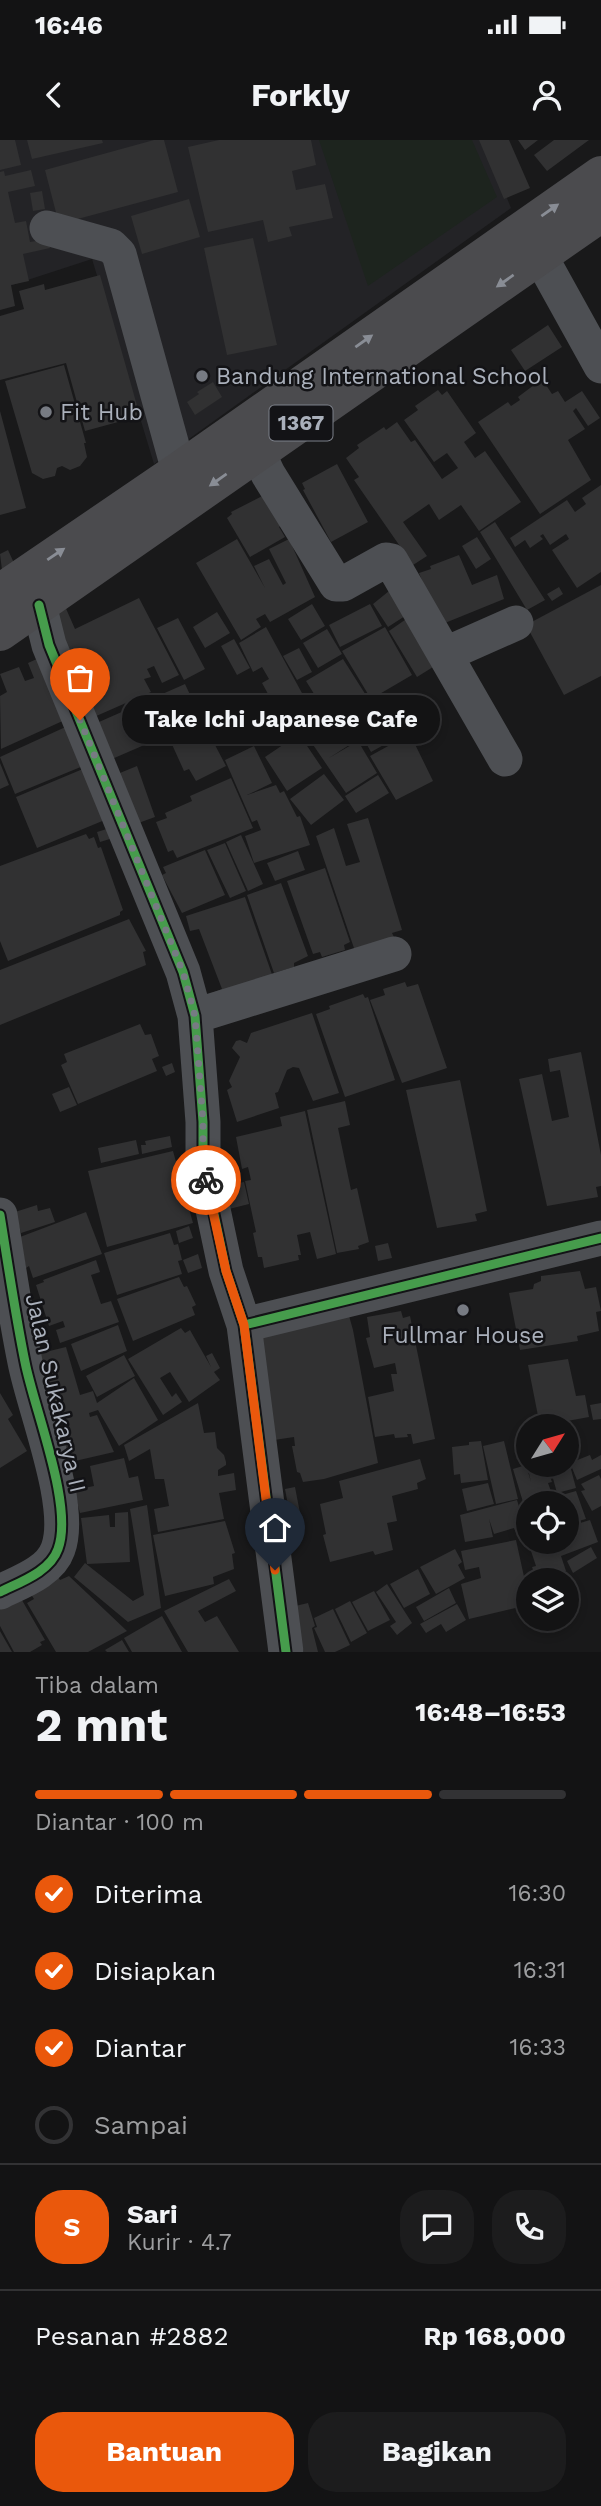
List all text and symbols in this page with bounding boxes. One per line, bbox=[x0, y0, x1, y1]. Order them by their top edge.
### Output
text: 16:46 bbox=[35, 10, 103, 40]
icon: back bbox=[35, 76, 73, 114]
text: Forkly bbox=[251, 76, 350, 114]
icon: person bbox=[528, 76, 566, 114]
one-way arrow bbox=[541, 203, 559, 217]
one-way arrow bbox=[496, 274, 514, 288]
one-way arrow bbox=[355, 334, 373, 348]
place label: Bandung International School bbox=[216, 363, 548, 390]
marker: Bandung International School bbox=[194, 368, 210, 384]
place label: Fit Hub bbox=[60, 399, 143, 426]
marker: Fit Hub bbox=[38, 404, 54, 420]
road number: 1367 bbox=[270, 406, 332, 440]
one-way arrow bbox=[209, 473, 227, 487]
one-way arrow bbox=[47, 548, 66, 561]
pin bbox=[50, 648, 110, 720]
icon: bag bbox=[61, 659, 99, 697]
callout: Take Ichi Japanese Cafe bbox=[122, 696, 440, 744]
text: Take Ichi Japanese Cafe bbox=[144, 706, 418, 733]
courier bbox=[171, 1145, 241, 1215]
icon: bike bbox=[187, 1161, 225, 1199]
street label: Jalan Sukakarya II bbox=[20, 1291, 92, 1495]
marker: Fullmar House bbox=[455, 1302, 471, 1318]
place label: Fullmar House bbox=[381, 1322, 545, 1349]
north arrow bbox=[516, 1414, 579, 1477]
map controls bbox=[516, 1414, 579, 1631]
button: locate bbox=[516, 1491, 579, 1554]
pin bbox=[245, 1498, 305, 1570]
icon: home bbox=[256, 1509, 294, 1547]
button: layers bbox=[516, 1568, 579, 1631]
text: Tiba dalam bbox=[35, 1672, 159, 1699]
text: 16:48–16:53 bbox=[415, 1697, 566, 1727]
text: 2 mnt bbox=[35, 1698, 167, 1752]
text: Diantar · 100 m bbox=[35, 1809, 204, 1836]
icon: check bbox=[35, 1875, 73, 1913]
text: Diterima bbox=[94, 1879, 202, 1909]
text: 16:30 bbox=[509, 1880, 566, 1907]
icon: check bbox=[35, 1952, 73, 1990]
text: Disiapkan bbox=[94, 1956, 216, 1986]
text: 16:31 bbox=[514, 1957, 566, 1984]
icon: check bbox=[35, 2029, 73, 2067]
text: Diantar bbox=[94, 2033, 186, 2063]
text: 16:33 bbox=[509, 2034, 566, 2061]
text: Sampai bbox=[94, 2110, 188, 2140]
button: chat bbox=[400, 2190, 474, 2264]
button: phone bbox=[492, 2190, 566, 2264]
text: Sari bbox=[127, 2199, 177, 2229]
text: S bbox=[64, 2212, 80, 2242]
text: Kurir · 4.7 bbox=[127, 2229, 232, 2256]
text: Pesanan #2882 bbox=[35, 2321, 229, 2351]
text: Rp 168,000 bbox=[424, 2321, 566, 2351]
button: Bantuan bbox=[35, 2412, 294, 2492]
button: Bagikan bbox=[308, 2412, 566, 2492]

